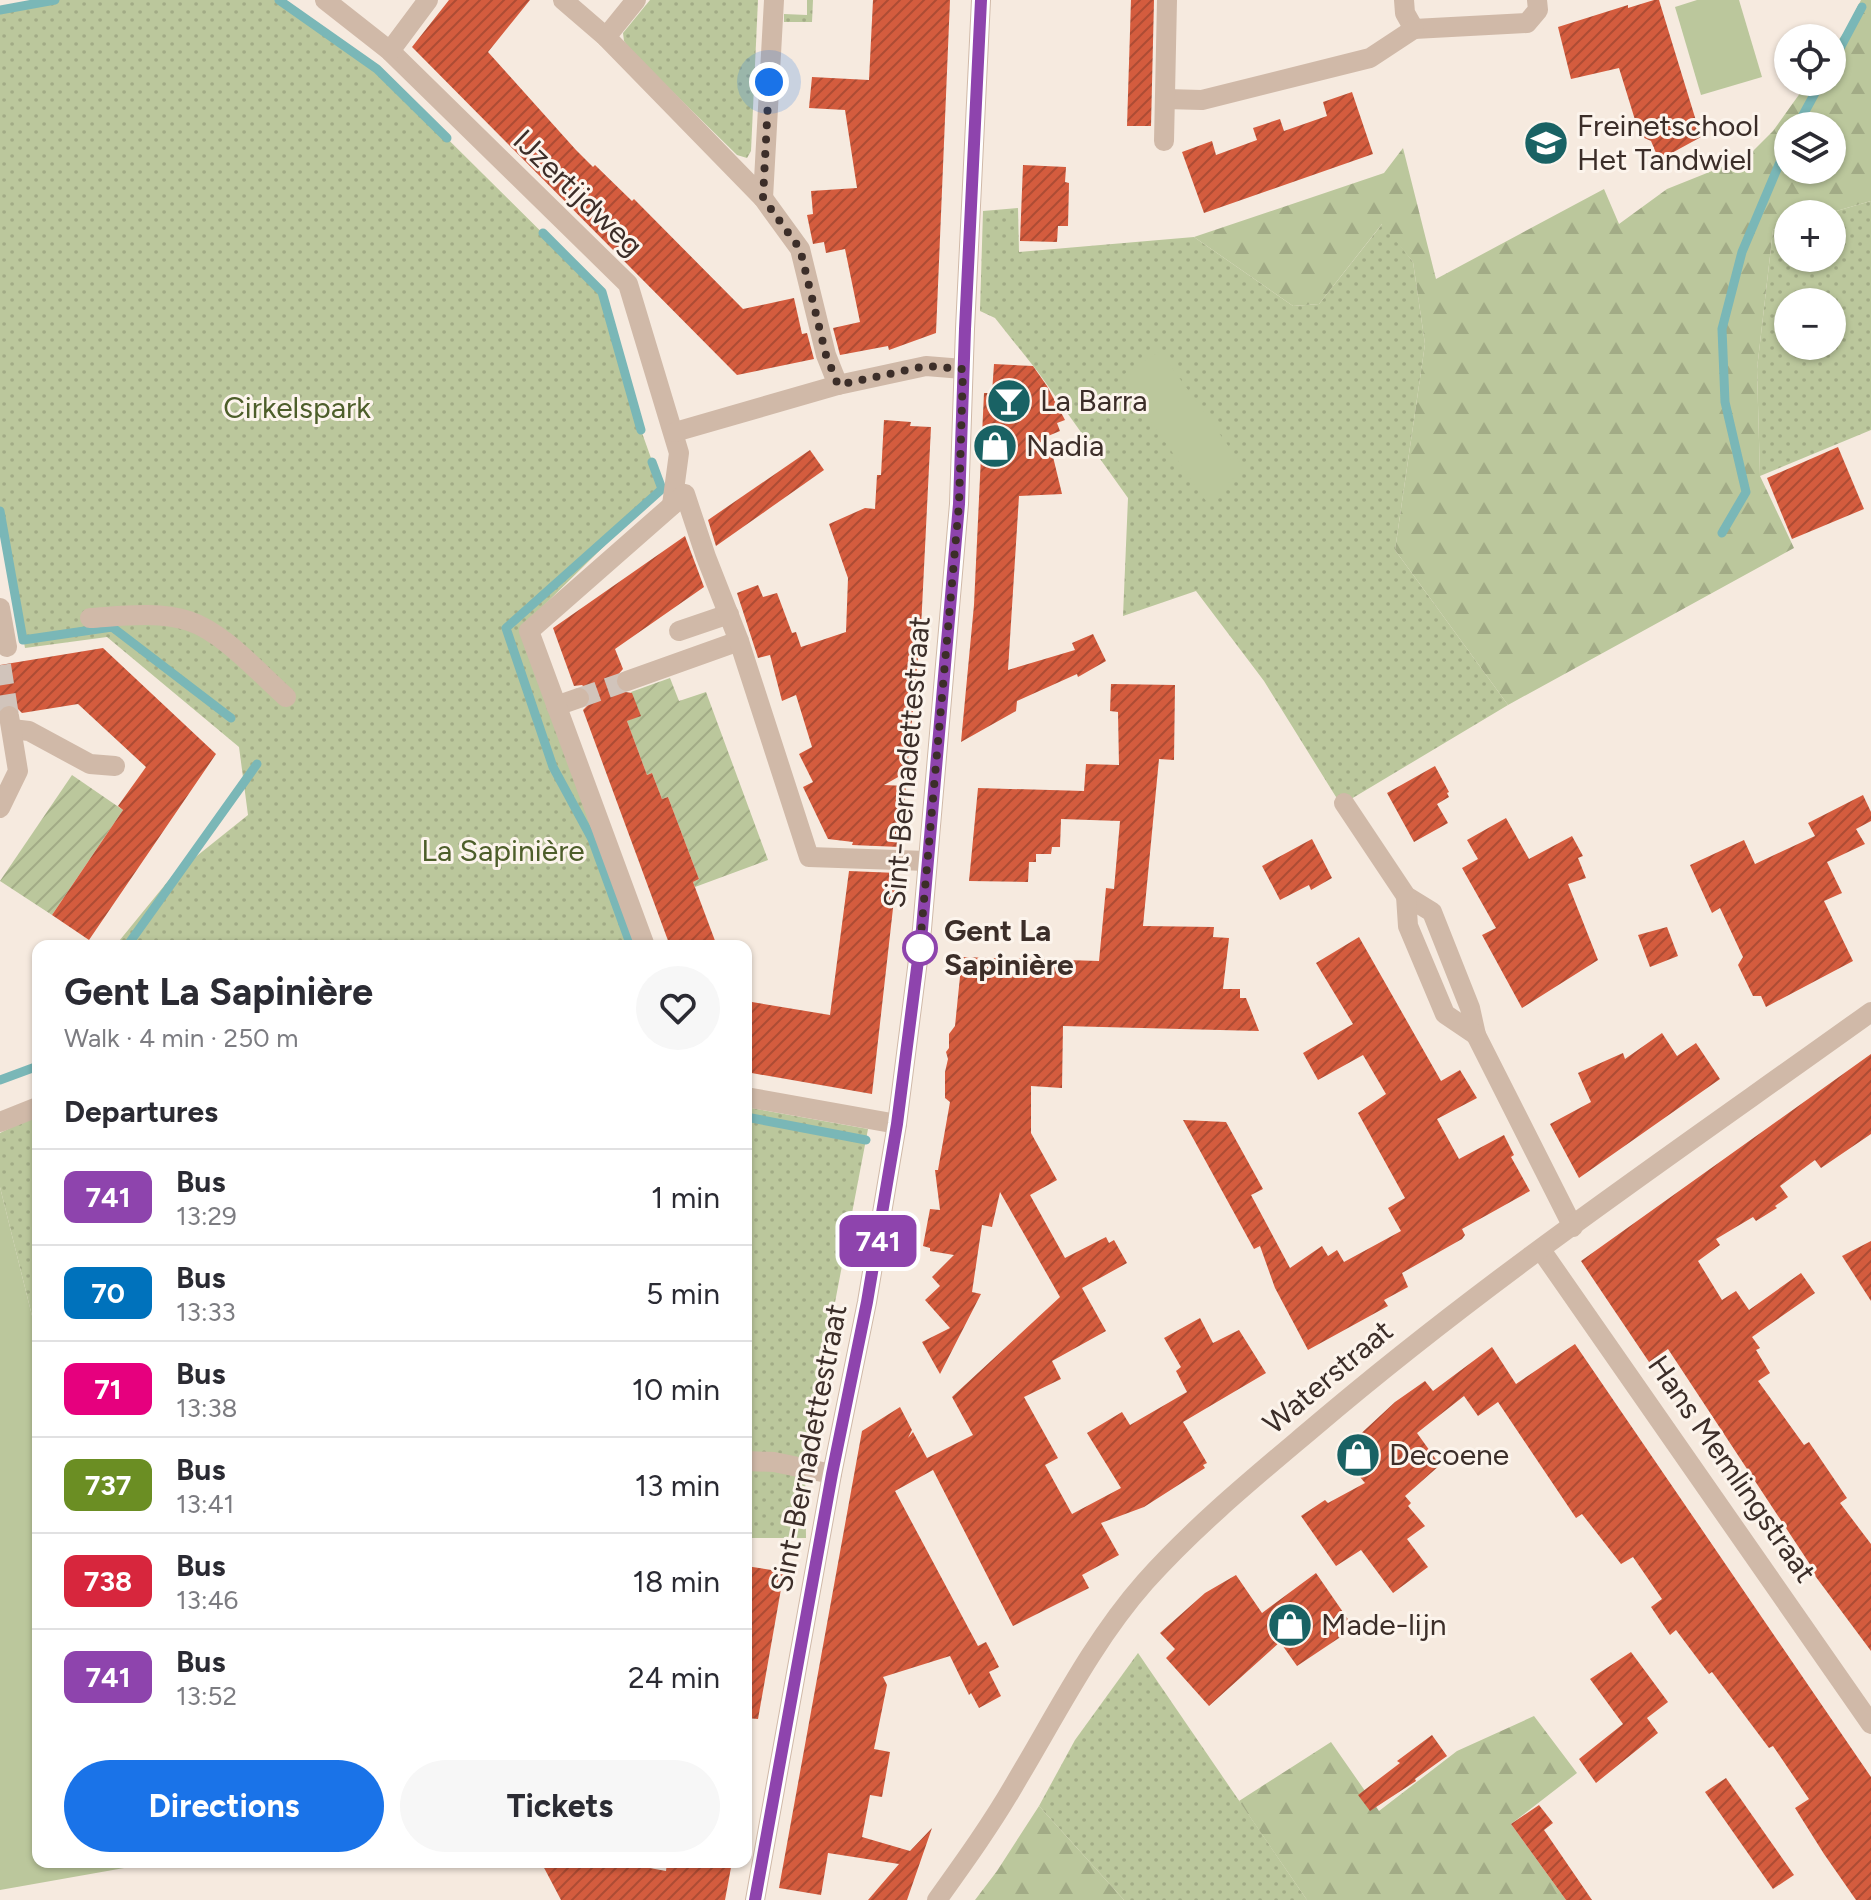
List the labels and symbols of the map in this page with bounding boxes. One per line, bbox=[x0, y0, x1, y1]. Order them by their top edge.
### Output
your location bbox=[749, 62, 789, 102]
place label: Freinetschool Het Tandwiel bbox=[1577, 107, 1759, 178]
school or university icon: Freinetschool Het Tandwiel bbox=[1522, 119, 1570, 167]
street label: IJzertijdweg bbox=[506, 122, 651, 264]
bar icon: La Barra bbox=[985, 377, 1033, 425]
place label: La Barra bbox=[1040, 382, 1148, 419]
park label: Cirkelspark bbox=[223, 389, 371, 426]
shop icon: Nadia bbox=[971, 422, 1019, 470]
place label: Nadia bbox=[1026, 427, 1104, 464]
street label: Sint-Bernadettestraat bbox=[875, 614, 938, 910]
park label: La Sapinière bbox=[421, 832, 585, 869]
place label: Gent La Sapinière bbox=[944, 912, 1074, 983]
marker: Gent La Sapinière bbox=[903, 931, 937, 965]
line badge: 741 bbox=[832, 1215, 924, 1267]
street label: Sint-Bernadettestraat bbox=[762, 1300, 855, 1595]
street label: Waterstraat bbox=[1255, 1312, 1400, 1442]
street label: Hans Memlingstraat bbox=[1640, 1348, 1825, 1589]
shop icon: Decoene bbox=[1334, 1431, 1382, 1479]
place label: Decoene bbox=[1389, 1436, 1509, 1473]
shop icon: Made-lijn bbox=[1266, 1601, 1314, 1649]
place label: Made-lijn bbox=[1321, 1606, 1447, 1643]

